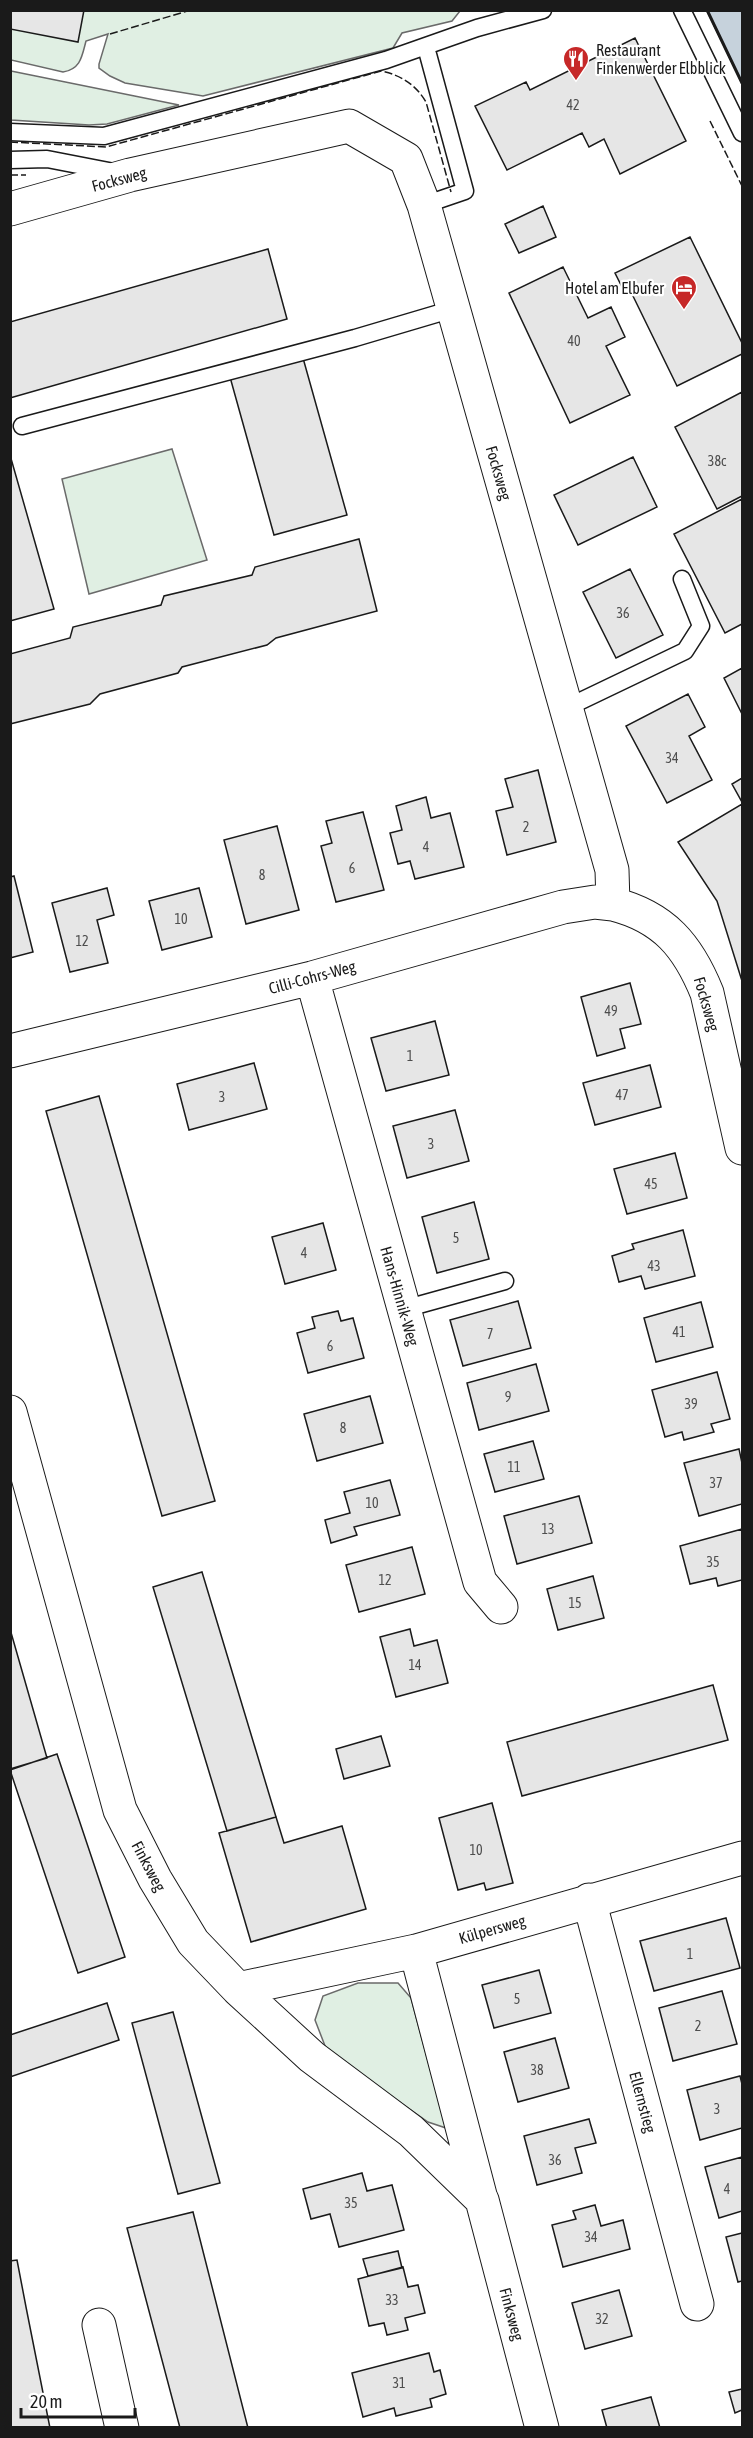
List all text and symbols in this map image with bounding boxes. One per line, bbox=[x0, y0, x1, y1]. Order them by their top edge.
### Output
place label: Restaurant Finkenwerder Elbblick bbox=[596, 41, 726, 77]
restaurant icon: Restaurant Finkenwerder Elbblick bbox=[561, 44, 591, 82]
house number: 42 bbox=[566, 97, 580, 113]
street label: Focksweg bbox=[90, 163, 149, 196]
hotel icon: Hotel am Elbufer bbox=[669, 273, 699, 311]
place label: Hotel am Elbufer bbox=[565, 279, 664, 297]
house number: 40 bbox=[567, 333, 581, 349]
street label: Focksweg bbox=[482, 444, 515, 503]
house number: 38c bbox=[708, 453, 727, 469]
house number: 36 bbox=[616, 605, 630, 621]
house number: 34 bbox=[665, 750, 679, 766]
house number: 2 bbox=[523, 819, 529, 835]
house number: 4 bbox=[423, 839, 430, 855]
house number: 6 bbox=[349, 860, 356, 876]
house number: 8 bbox=[259, 867, 266, 883]
house number: 10 bbox=[174, 911, 188, 927]
house number: 12 bbox=[75, 933, 89, 949]
street label: Cilli-Cohrs-Weg bbox=[267, 957, 358, 998]
street label: Focksweg bbox=[690, 975, 723, 1034]
house number: 49 bbox=[604, 1003, 618, 1019]
house number: 1 bbox=[407, 1048, 413, 1064]
house number: 47 bbox=[615, 1087, 629, 1103]
house number: 3 bbox=[219, 1089, 225, 1105]
house number: 3 bbox=[428, 1136, 434, 1152]
house number: 45 bbox=[644, 1176, 658, 1192]
house number: 5 bbox=[453, 1230, 459, 1246]
street label: Hans-Hinnik-Weg bbox=[376, 1244, 423, 1348]
house number: 4 bbox=[301, 1245, 308, 1261]
house number: 43 bbox=[647, 1258, 661, 1274]
house number: 41 bbox=[672, 1324, 686, 1340]
house number: 7 bbox=[487, 1326, 493, 1342]
house number: 6 bbox=[327, 1338, 334, 1354]
house number: 9 bbox=[505, 1389, 511, 1405]
house number: 39 bbox=[684, 1396, 698, 1412]
house number: 8 bbox=[340, 1420, 347, 1436]
house number: 11 bbox=[507, 1459, 521, 1475]
house number: 37 bbox=[709, 1475, 723, 1491]
house number: 10 bbox=[365, 1495, 379, 1511]
house number: 13 bbox=[541, 1521, 555, 1537]
house number: 35 bbox=[706, 1554, 720, 1570]
house number: 12 bbox=[378, 1572, 392, 1588]
house number: 15 bbox=[568, 1595, 582, 1611]
house number: 14 bbox=[408, 1657, 422, 1673]
street label: Finksweg bbox=[127, 1838, 170, 1895]
house number: 10 bbox=[469, 1842, 483, 1858]
street label: Külpersweg bbox=[457, 1911, 528, 1948]
house number: 1 bbox=[687, 1946, 693, 1962]
house number: 5 bbox=[514, 1991, 520, 2007]
house number: 2 bbox=[695, 2018, 701, 2034]
house number: 38 bbox=[530, 2062, 544, 2078]
street label: Ellernstieg bbox=[625, 2069, 660, 2135]
house number: 3 bbox=[714, 2101, 720, 2117]
house number: 36 bbox=[548, 2152, 562, 2168]
house number: 4 bbox=[724, 2181, 731, 2197]
house number: 35 bbox=[344, 2195, 358, 2211]
house number: 34 bbox=[584, 2229, 598, 2245]
street label: Finksweg bbox=[495, 2286, 528, 2343]
house number: 33 bbox=[385, 2292, 399, 2308]
house number: 32 bbox=[595, 2311, 609, 2327]
house number: 31 bbox=[392, 2375, 406, 2391]
scale bar bbox=[21, 2381, 135, 2419]
text: 20 m bbox=[30, 2391, 62, 2412]

